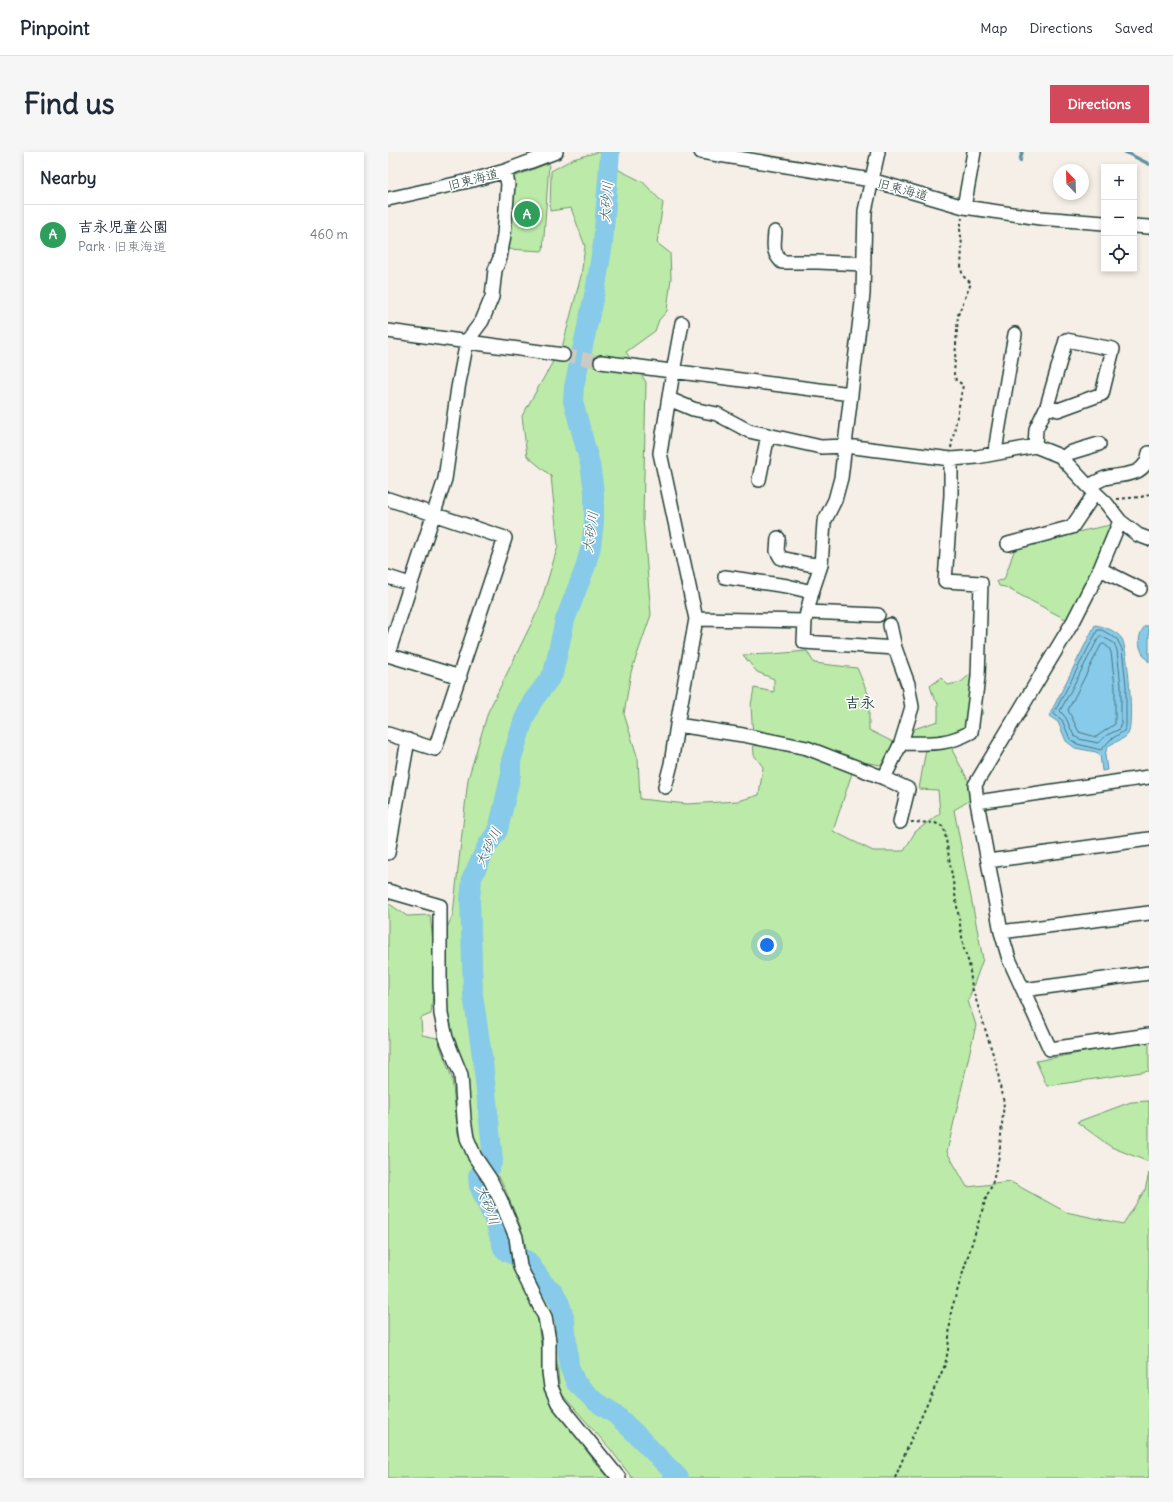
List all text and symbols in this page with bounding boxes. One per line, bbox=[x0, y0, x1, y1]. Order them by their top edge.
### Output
text: Pinpoint bbox=[20, 16, 90, 40]
text: Map bbox=[980, 19, 1007, 37]
text: Directions bbox=[1029, 19, 1093, 37]
text: Saved bbox=[1115, 19, 1153, 37]
button: Directions bbox=[1050, 85, 1149, 123]
text: Find us bbox=[24, 86, 115, 122]
north arrow bbox=[1053, 164, 1089, 200]
map controls bbox=[1101, 164, 1137, 272]
button: + bbox=[1101, 164, 1137, 200]
street label: 旧東海道 bbox=[446, 165, 500, 194]
text: Nearby bbox=[40, 167, 96, 189]
street label: 旧東海道 bbox=[876, 175, 930, 204]
water label: 大砂川 bbox=[595, 180, 617, 224]
pin: A bbox=[514, 199, 540, 229]
button: − bbox=[1101, 200, 1137, 236]
text: 吉永児童公園 bbox=[78, 217, 168, 236]
text: A bbox=[49, 226, 57, 243]
text: 460 m bbox=[310, 226, 348, 243]
button: locate bbox=[1101, 236, 1137, 272]
text: Park · 旧東海道 bbox=[78, 238, 166, 255]
water label: 大砂川 bbox=[578, 510, 602, 554]
district label: 吉永 bbox=[845, 693, 875, 712]
water label: 大砂川 bbox=[471, 824, 505, 870]
your location bbox=[757, 935, 777, 955]
water label: 大砂川 bbox=[472, 1182, 504, 1228]

